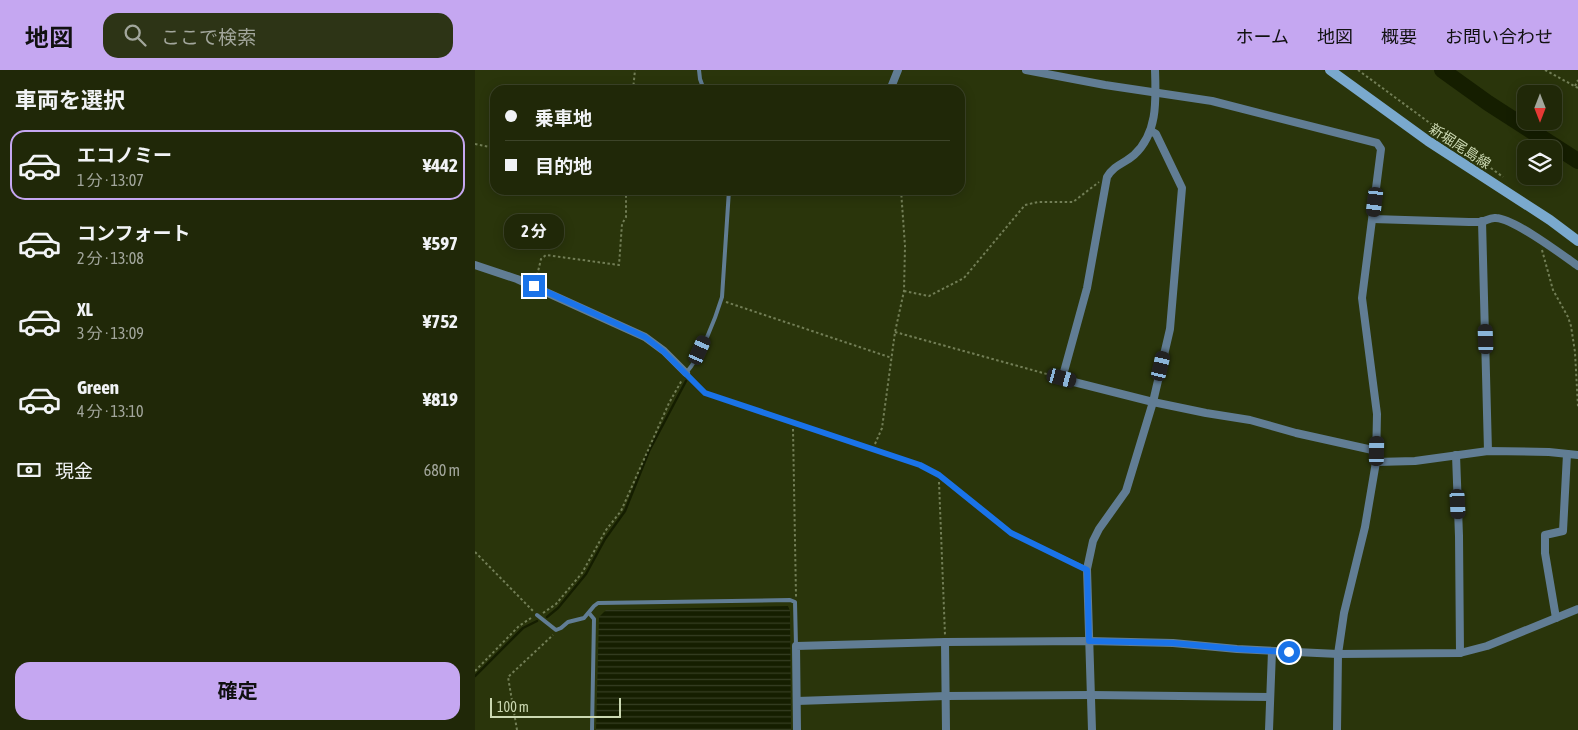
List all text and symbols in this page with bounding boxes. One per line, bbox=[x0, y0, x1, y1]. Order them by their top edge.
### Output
search box bbox=[103, 13, 453, 58]
icon: search bbox=[121, 21, 149, 49]
text: 地図 bbox=[25, 24, 73, 51]
text: ここで検索 bbox=[161, 26, 256, 48]
text: ホーム bbox=[1236, 26, 1289, 47]
text: 地図 bbox=[1317, 26, 1353, 47]
text: 概要 bbox=[1381, 26, 1417, 47]
text: お問い合わせ bbox=[1445, 26, 1553, 47]
north arrow bbox=[1517, 85, 1563, 130]
map controls bbox=[1517, 85, 1562, 185]
text: 車両を選択 bbox=[15, 87, 125, 113]
text: 乗車地 bbox=[535, 107, 592, 129]
street label: 新堀尾島線 bbox=[1426, 120, 1494, 172]
button: layers bbox=[1517, 140, 1562, 185]
icon: car bbox=[17, 143, 62, 188]
text: エコノミー bbox=[77, 144, 172, 166]
text: ¥442 bbox=[423, 154, 458, 176]
text: 目的地 bbox=[535, 155, 592, 177]
text: 1 分 · 13:07 bbox=[77, 171, 144, 189]
car bbox=[1365, 186, 1384, 218]
callout: 2 分 bbox=[504, 214, 564, 248]
icon: car bbox=[17, 221, 62, 266]
text: コンフォート bbox=[77, 222, 190, 244]
text: 2 分 bbox=[521, 222, 547, 240]
text: ¥597 bbox=[423, 232, 458, 254]
text: 2 分 · 13:08 bbox=[77, 249, 144, 267]
route end bbox=[523, 275, 545, 297]
text: XL bbox=[77, 298, 93, 320]
icon: car bbox=[17, 299, 62, 344]
text: ¥752 bbox=[423, 310, 458, 332]
text: 3 分 · 13:09 bbox=[77, 324, 144, 342]
car bbox=[1477, 324, 1494, 354]
car bbox=[687, 333, 712, 367]
car bbox=[1150, 350, 1171, 382]
car bbox=[1045, 367, 1078, 389]
text: Green bbox=[77, 376, 119, 398]
icon: car bbox=[17, 377, 62, 422]
text: ¥819 bbox=[423, 388, 458, 410]
text: 4 分 · 13:10 bbox=[77, 402, 143, 420]
car bbox=[1369, 436, 1384, 466]
icon: cash bbox=[15, 456, 43, 484]
text: 現金 bbox=[55, 460, 93, 482]
text: 680 m bbox=[424, 461, 460, 479]
car bbox=[1449, 489, 1466, 519]
route start bbox=[1278, 641, 1300, 663]
button: 確定 bbox=[15, 662, 460, 720]
scale bar bbox=[490, 695, 621, 718]
text: 100 m bbox=[497, 699, 529, 715]

